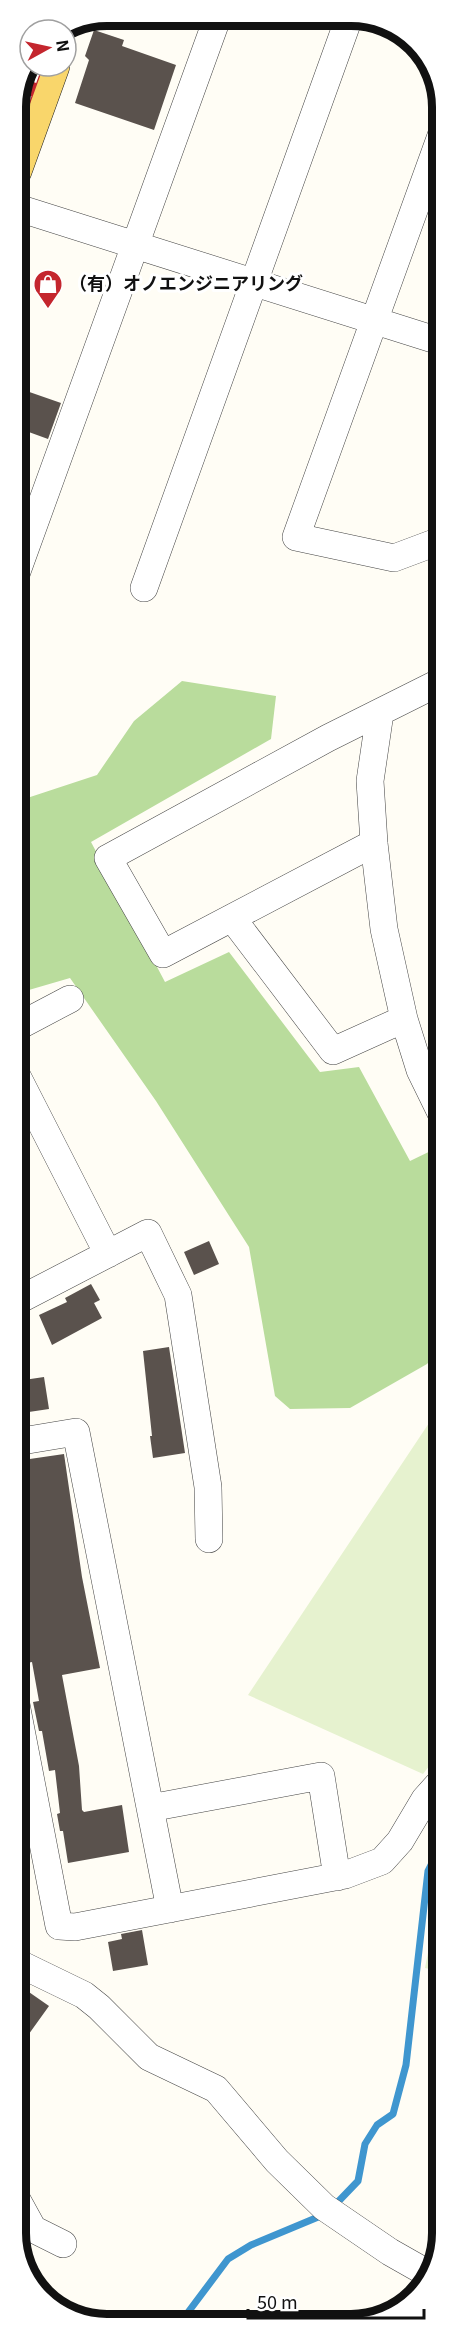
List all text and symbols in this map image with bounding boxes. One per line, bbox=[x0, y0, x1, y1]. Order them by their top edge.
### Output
north arrow bbox=[18, 18, 78, 78]
text: N bbox=[51, 38, 77, 53]
shop icon: （有）オノエンジニアリング bbox=[32, 268, 64, 310]
place label: （有）オノエンジニアリング bbox=[69, 269, 303, 295]
scale bar bbox=[248, 2282, 424, 2320]
text: 50 m bbox=[257, 2288, 298, 2314]

